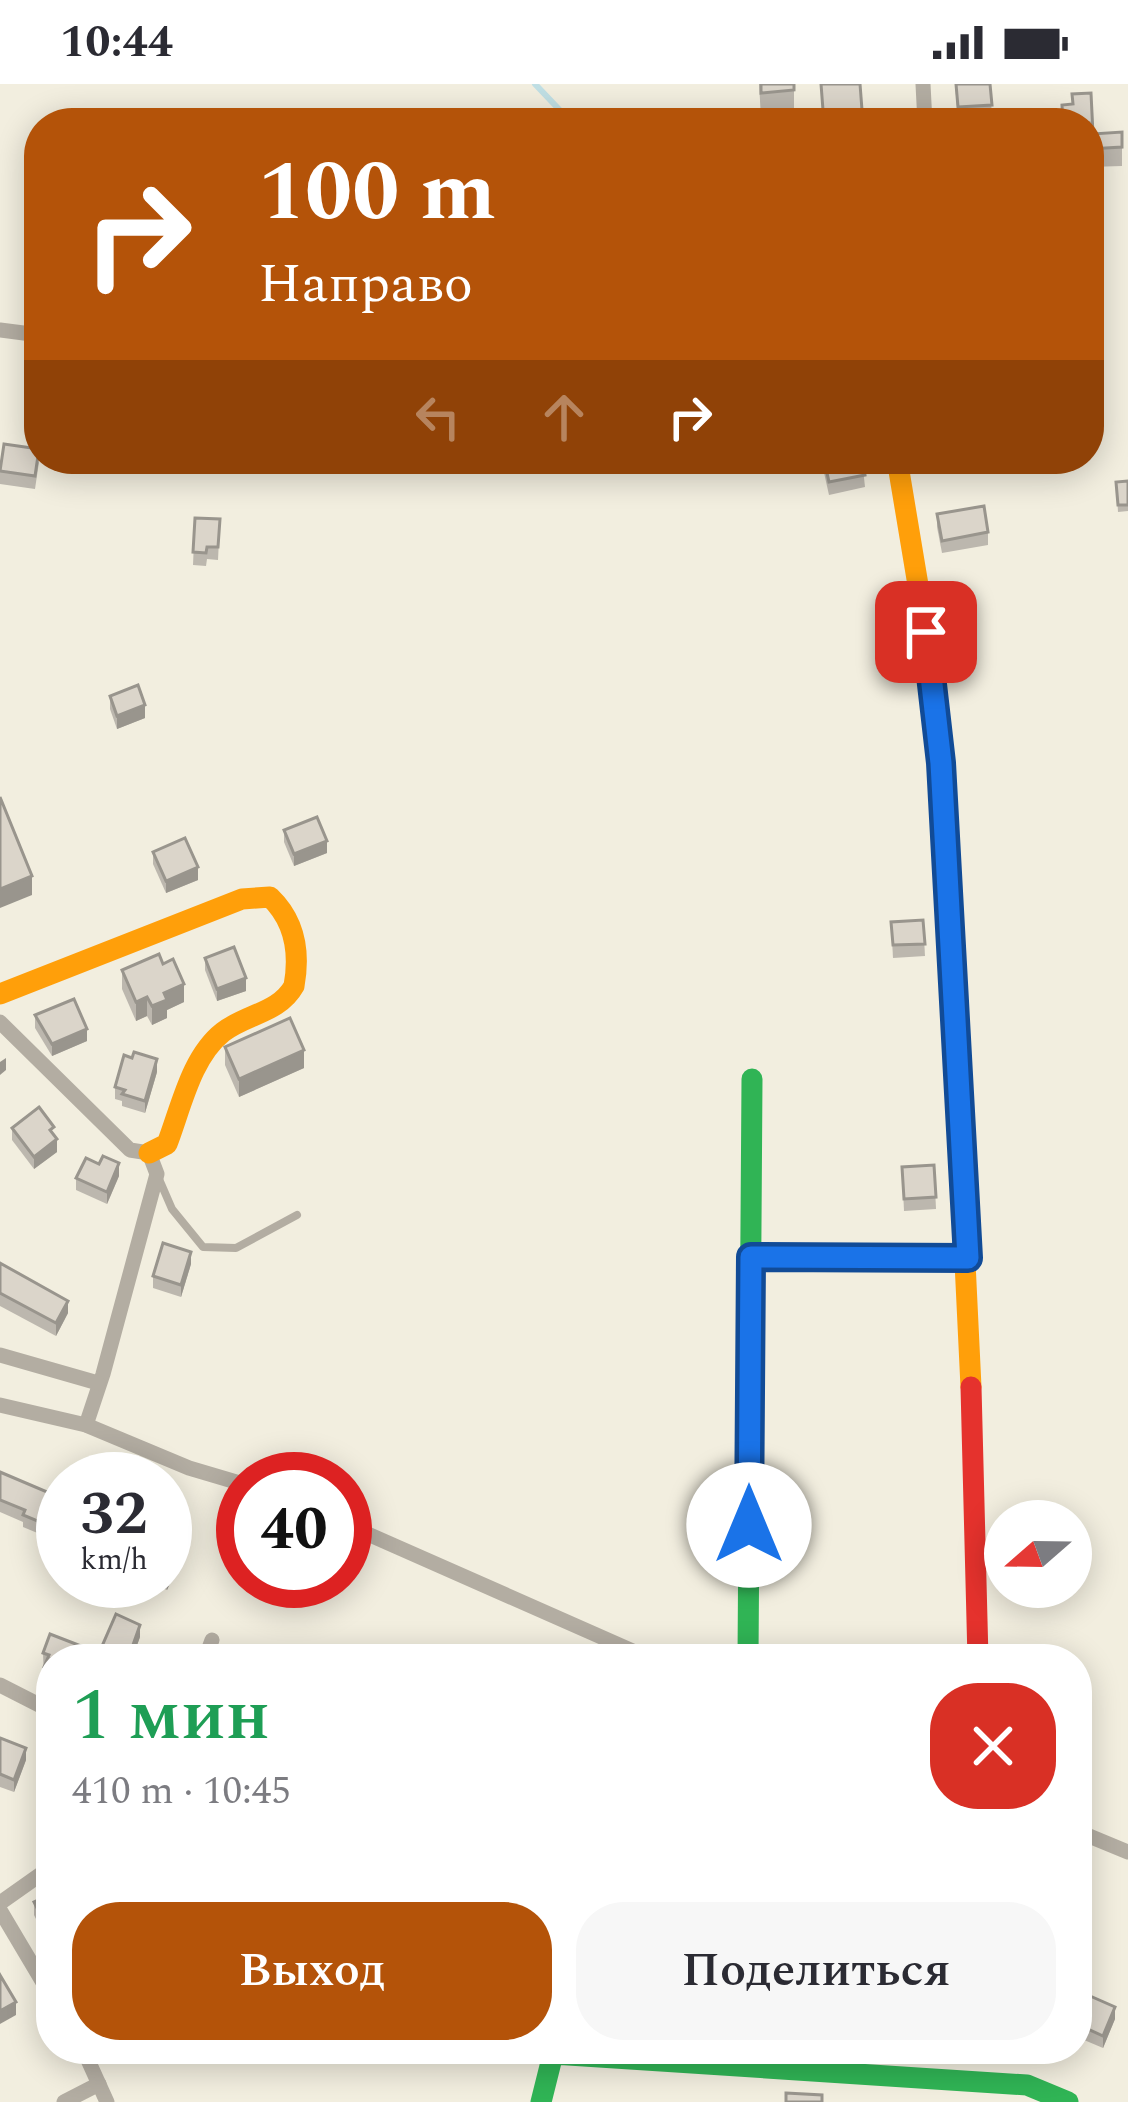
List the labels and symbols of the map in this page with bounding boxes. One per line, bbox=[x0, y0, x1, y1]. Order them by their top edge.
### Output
pin bbox=[875, 581, 977, 683]
speed limit sign: 40 bbox=[216, 1452, 372, 1608]
position arrow bbox=[686, 1462, 812, 1588]
north arrow bbox=[984, 1500, 1092, 1608]

